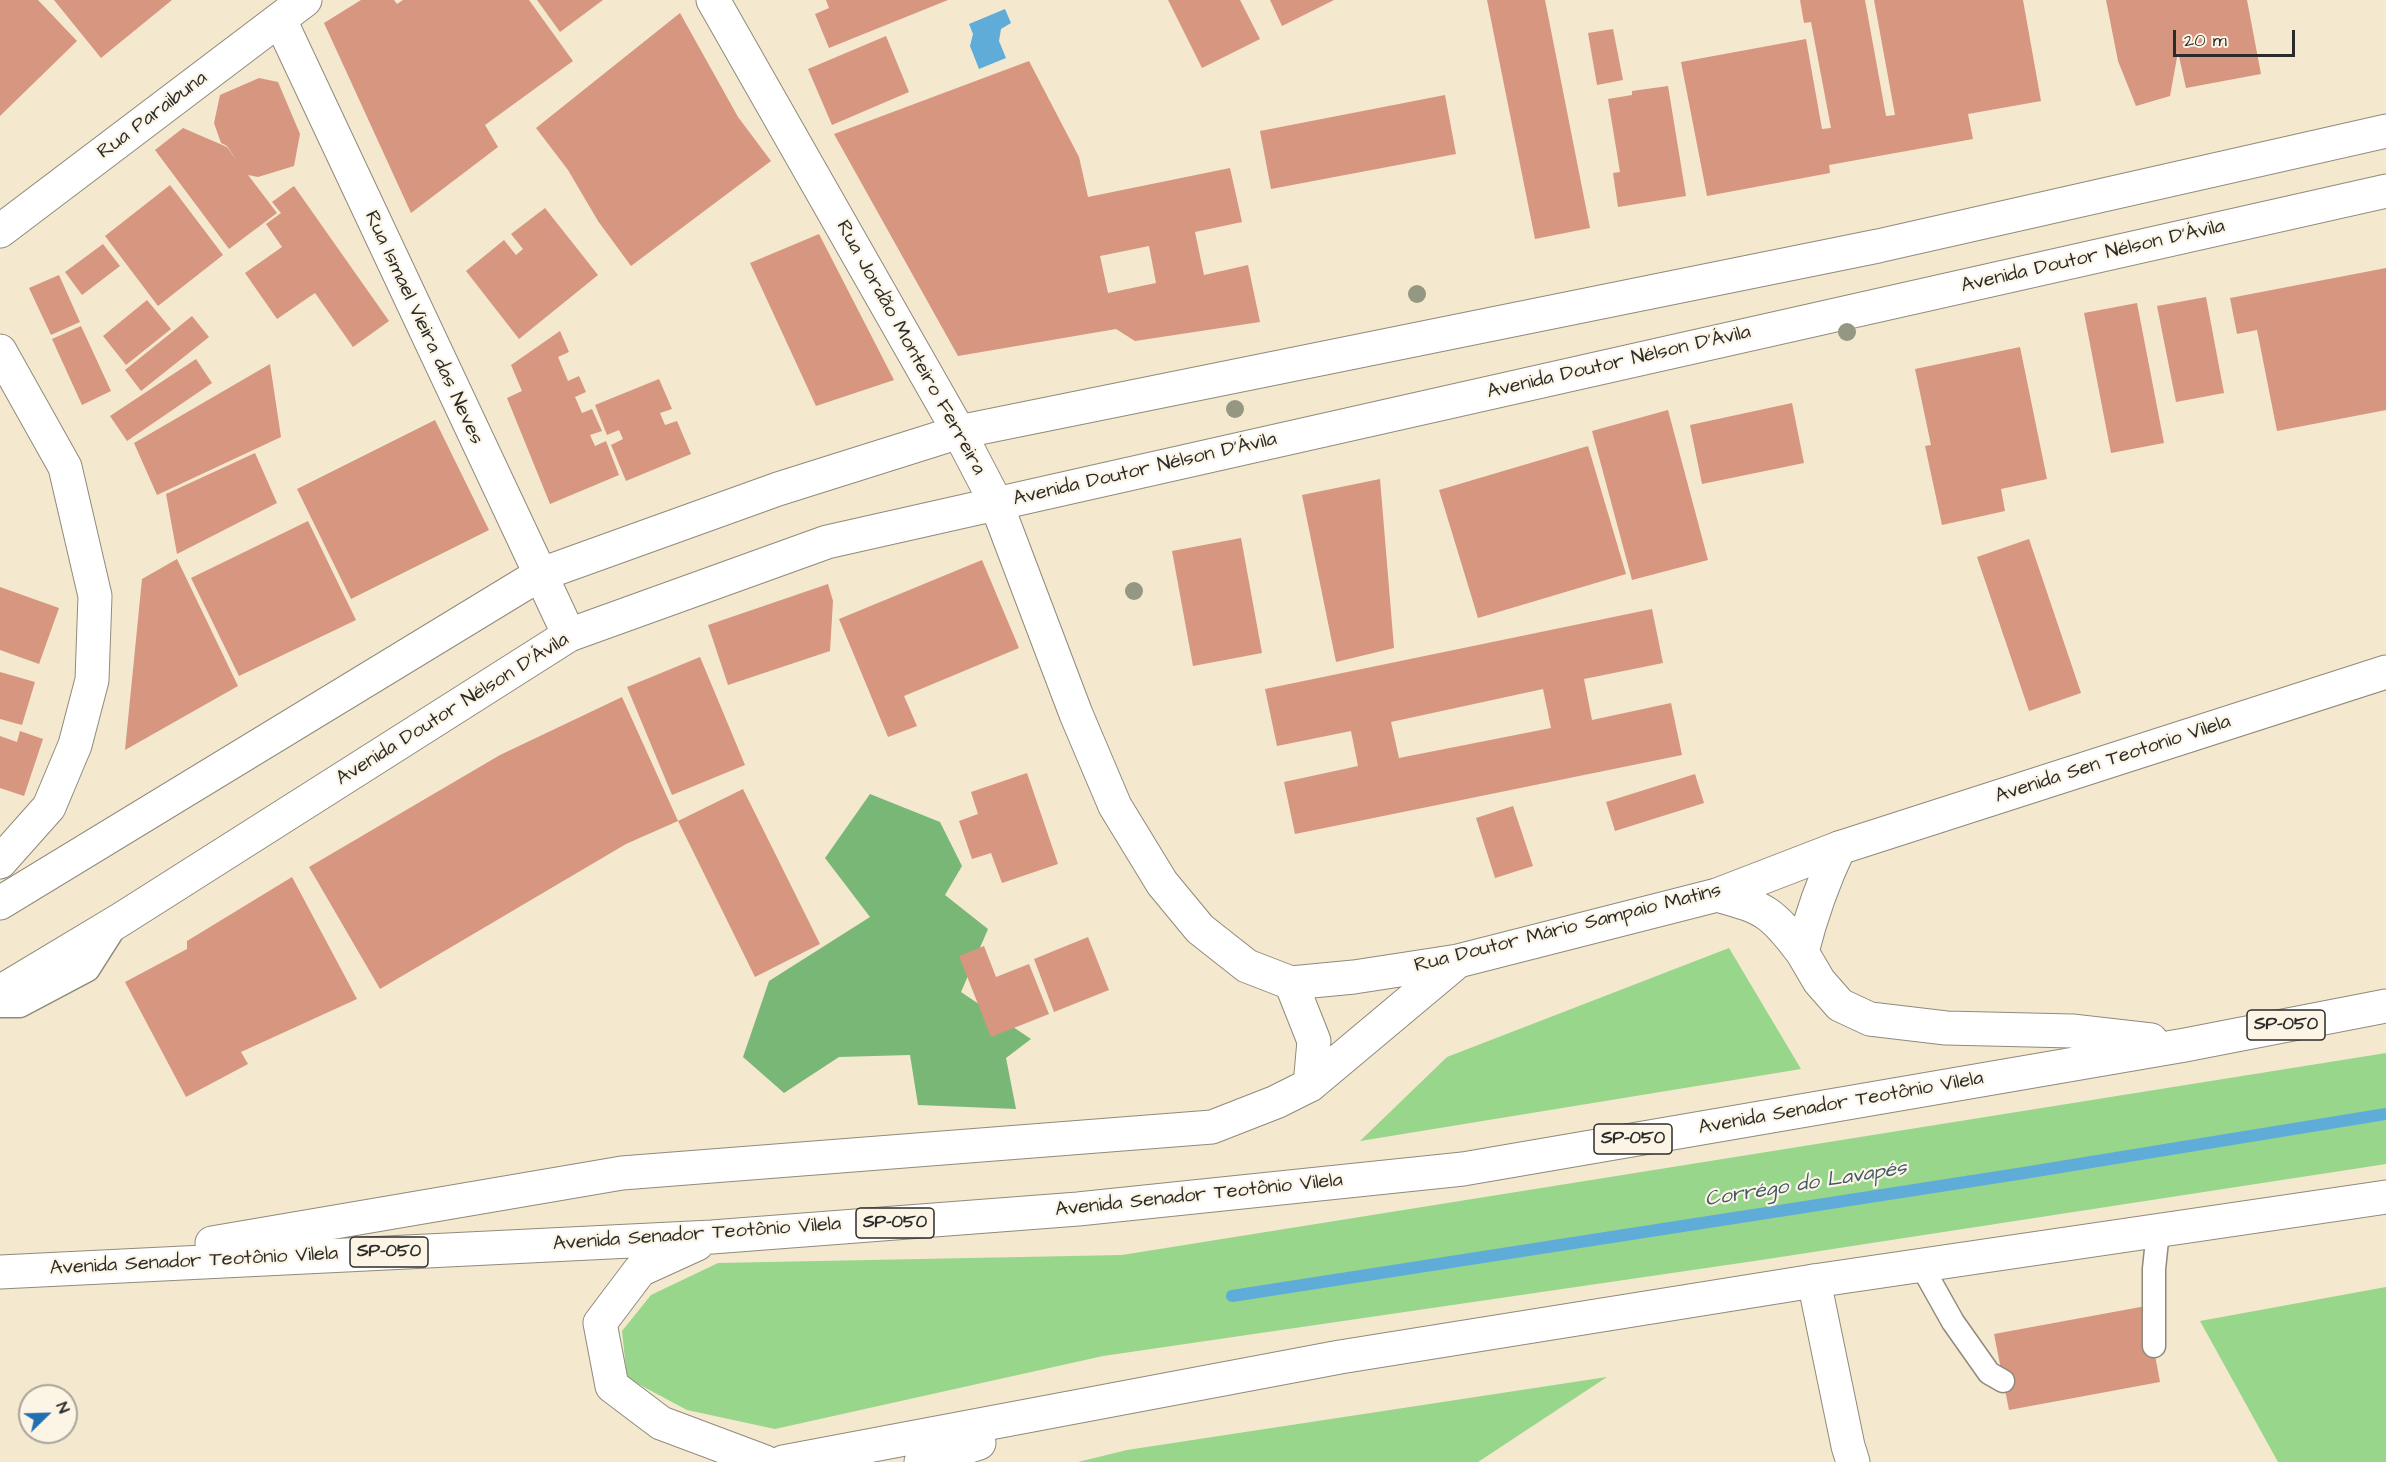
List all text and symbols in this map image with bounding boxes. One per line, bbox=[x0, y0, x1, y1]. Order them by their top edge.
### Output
scale bar bbox=[2176, 18, 2298, 56]
text: 20 m bbox=[2184, 28, 2227, 53]
street label: Rua Paraibuna bbox=[93, 67, 213, 165]
street label: Rua Ismael Vieira das Neves bbox=[358, 207, 488, 449]
street label: Avenida Doutor Nélson D'Ávila bbox=[1959, 215, 2227, 299]
street label: Rua Jordão Monteiro Ferreira bbox=[830, 217, 990, 479]
street label: Avenida Doutor Nélson D'Ávila bbox=[1485, 321, 1753, 405]
street label: Avenida Doutor Nélson D'Ávila bbox=[1011, 428, 1279, 512]
street label: Avenida Doutor Nélson D'Ávila bbox=[332, 628, 574, 792]
street label: Avenida Sen Teotonio Vilela bbox=[1992, 711, 2234, 809]
street label: Rua Doutor Mário Sampaio Matins bbox=[1412, 879, 1724, 979]
road number: SP-050 bbox=[2247, 1010, 2325, 1040]
street label: Avenida Senador Teotônio Vilela bbox=[1697, 1067, 1985, 1141]
road number: SP-050 bbox=[1594, 1124, 1672, 1154]
water label: Corrégo do Lavapés bbox=[1703, 1157, 1909, 1213]
street label: Avenida Senador Teotônio Vilela bbox=[1054, 1169, 1344, 1223]
road number: SP-050 bbox=[856, 1208, 934, 1238]
street label: Avenida Senador Teotônio Vilela bbox=[552, 1213, 842, 1257]
road number: SP-050 bbox=[350, 1237, 428, 1267]
street label: Avenida Senador Teotônio Vilela bbox=[49, 1242, 339, 1282]
north arrow bbox=[18, 1384, 78, 1444]
text: N bbox=[51, 1399, 75, 1417]

